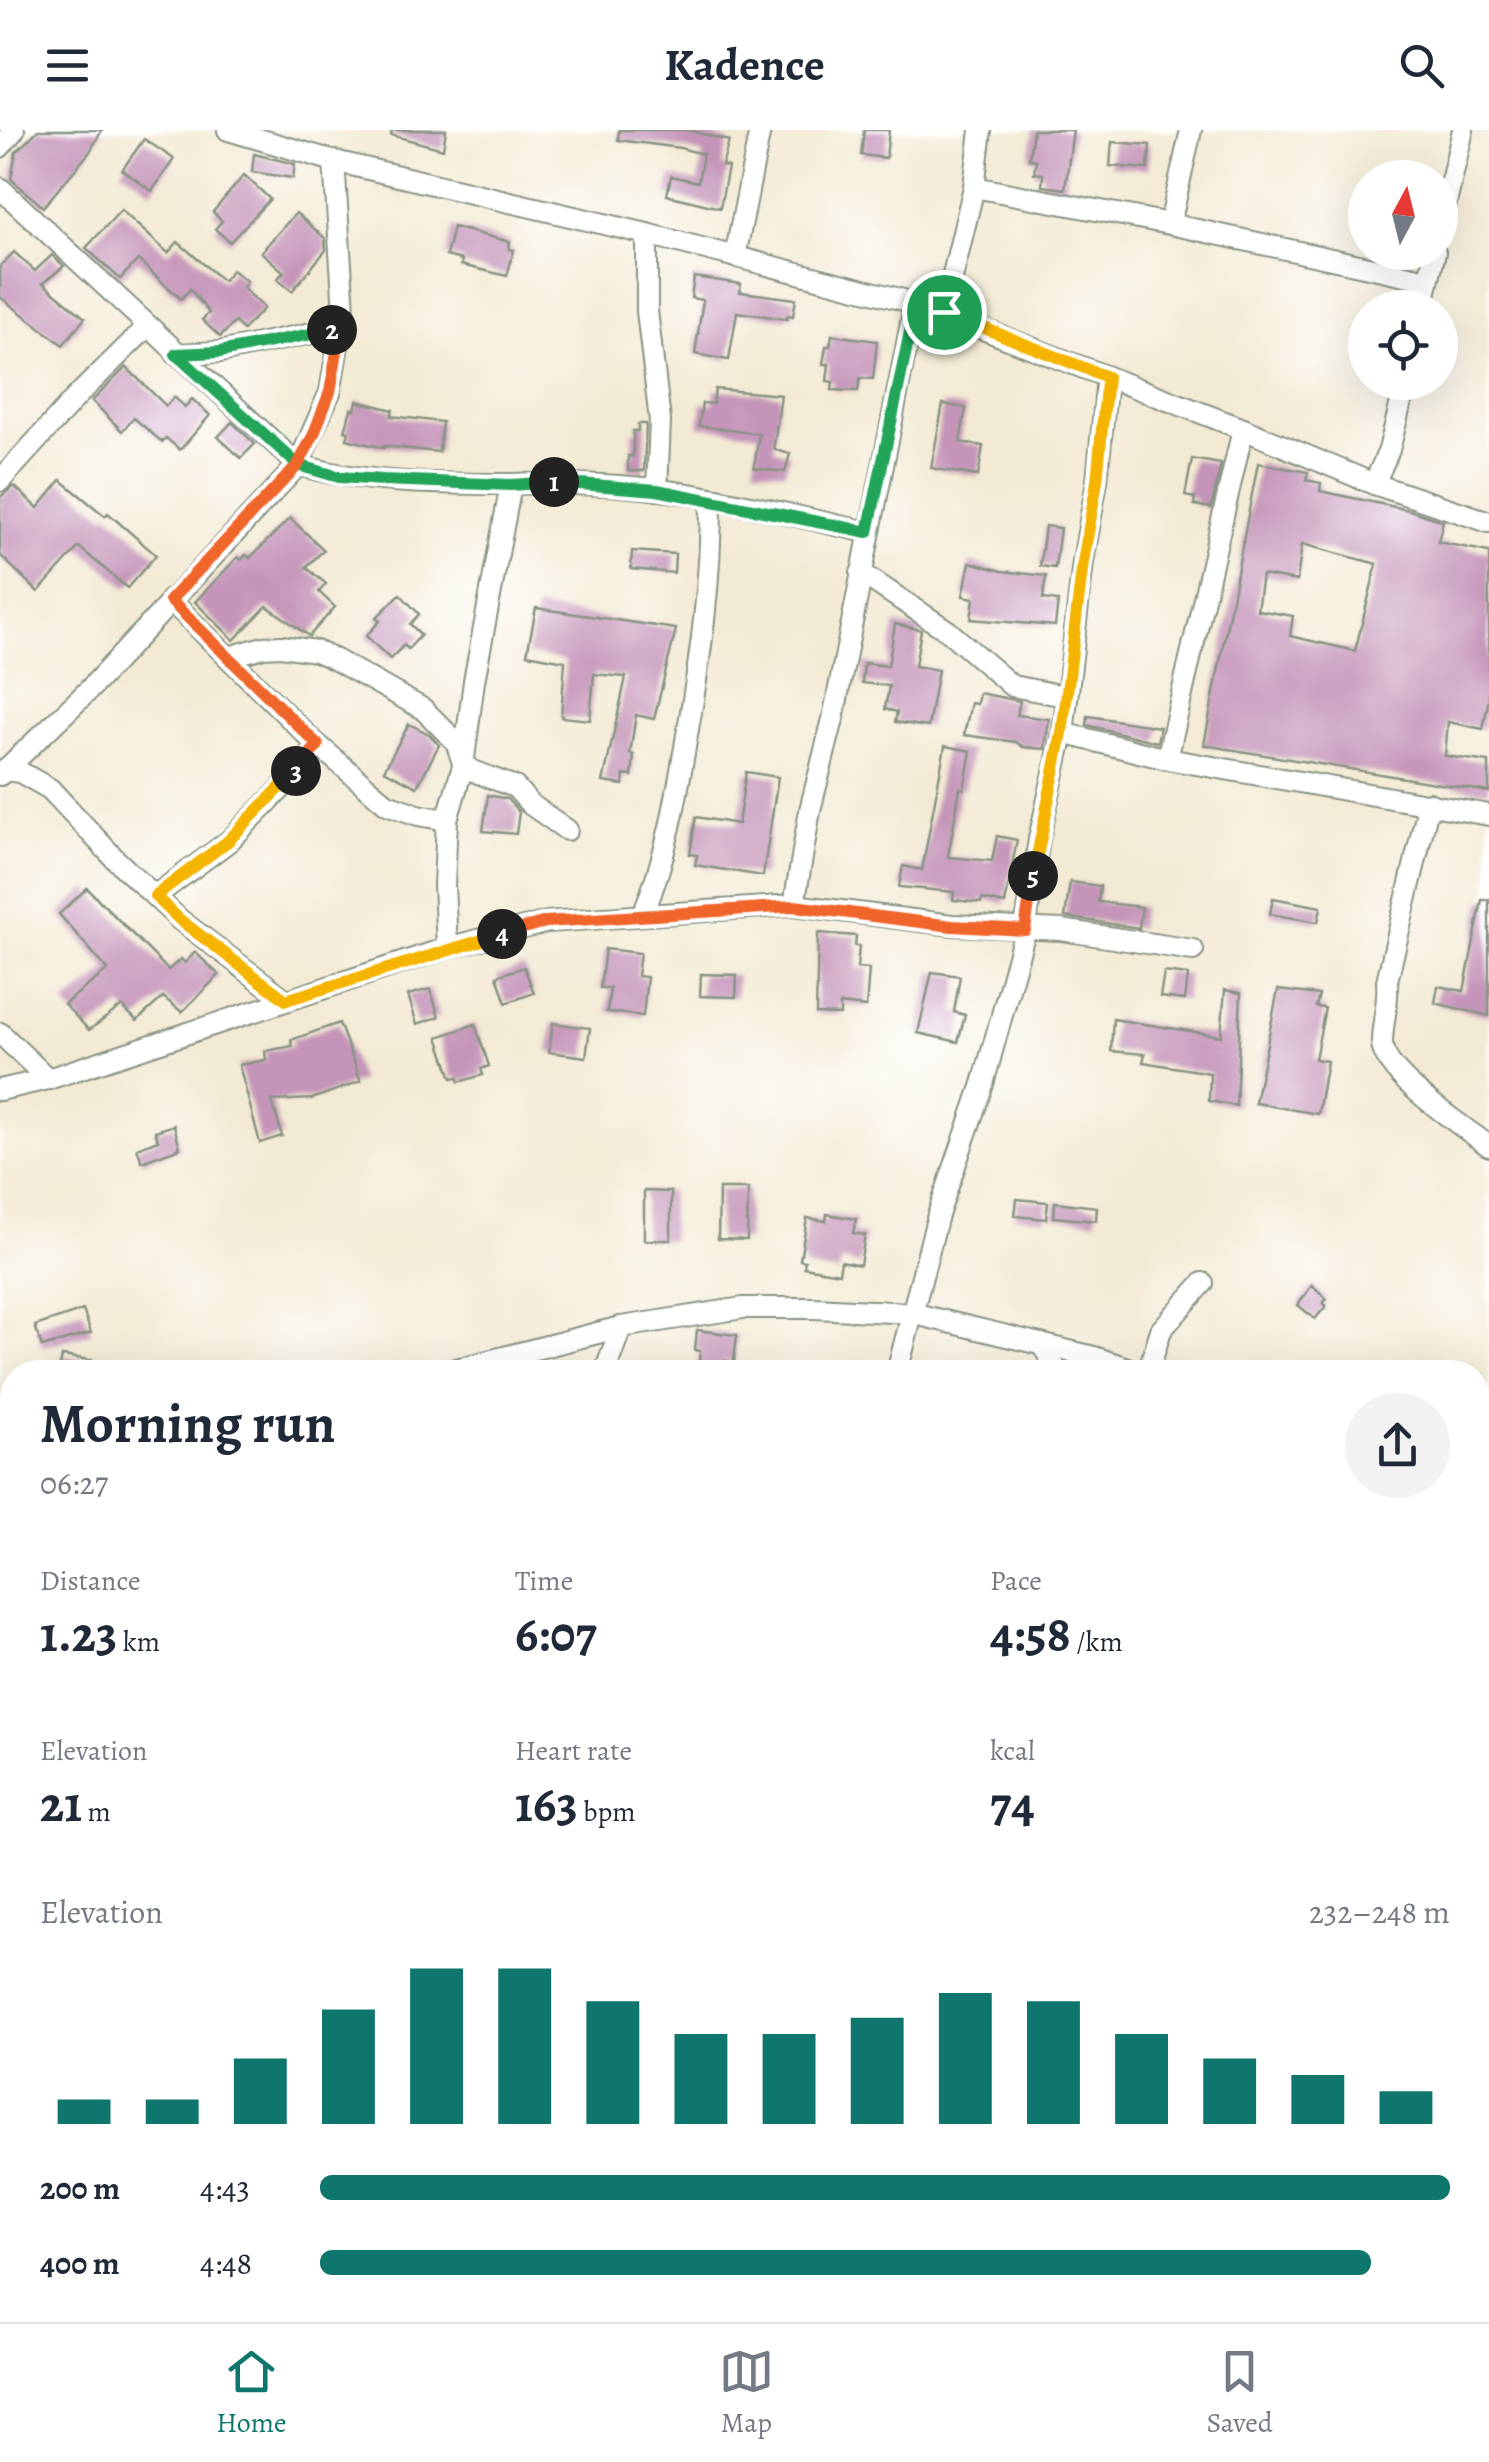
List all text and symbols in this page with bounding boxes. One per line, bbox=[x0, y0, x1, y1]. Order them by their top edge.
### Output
text: Kadence bbox=[664, 34, 825, 96]
icon: menu bbox=[40, 38, 95, 93]
icon: search bbox=[1394, 38, 1449, 93]
north arrow bbox=[1348, 160, 1458, 270]
map controls bbox=[1348, 160, 1458, 400]
pin bbox=[902, 270, 987, 355]
icon: arrive bbox=[917, 285, 972, 340]
button: locate bbox=[1348, 290, 1458, 400]
pin: 2 bbox=[307, 305, 357, 355]
text: 2 bbox=[325, 311, 339, 349]
pin: 1 bbox=[529, 457, 579, 507]
text: 1 bbox=[549, 463, 559, 501]
pin: 3 bbox=[271, 746, 321, 796]
text: 3 bbox=[290, 752, 302, 790]
pin: 5 bbox=[1008, 851, 1058, 901]
text: 5 bbox=[1027, 857, 1039, 895]
pin: 4 bbox=[477, 909, 527, 959]
text: 4 bbox=[495, 915, 509, 953]
text: Morning run bbox=[40, 1386, 335, 1461]
button: share bbox=[1345, 1393, 1450, 1498]
text: 06:27 bbox=[40, 1461, 108, 1505]
text: Distance bbox=[40, 1562, 140, 1600]
text: Time bbox=[515, 1562, 573, 1600]
text: Pace bbox=[990, 1562, 1042, 1600]
text: 1.23 bbox=[40, 1600, 117, 1668]
text: 6:07 bbox=[515, 1600, 597, 1668]
text: 4:58 bbox=[990, 1600, 1071, 1668]
text: km bbox=[117, 1623, 160, 1661]
text: /km bbox=[1071, 1623, 1123, 1661]
text: Elevation bbox=[40, 1732, 147, 1770]
text: Heart rate bbox=[515, 1732, 632, 1770]
text: kcal bbox=[990, 1732, 1035, 1770]
text: 21 bbox=[40, 1770, 82, 1838]
text: 163 bbox=[515, 1770, 578, 1838]
text: 74 bbox=[990, 1770, 1035, 1838]
text: m bbox=[82, 1793, 111, 1831]
text: bpm bbox=[578, 1793, 636, 1831]
text: Elevation bbox=[40, 1890, 163, 1934]
text: 232–248 m bbox=[1309, 1890, 1450, 1934]
text: 200 m bbox=[40, 2166, 120, 2210]
text: 4:43 bbox=[200, 2166, 250, 2210]
text: 400 m bbox=[40, 2241, 120, 2285]
text: 4:48 bbox=[200, 2241, 252, 2285]
tab: Home bbox=[216, 2344, 287, 2442]
tab: Map bbox=[719, 2344, 774, 2442]
tab: Saved bbox=[1206, 2344, 1273, 2442]

